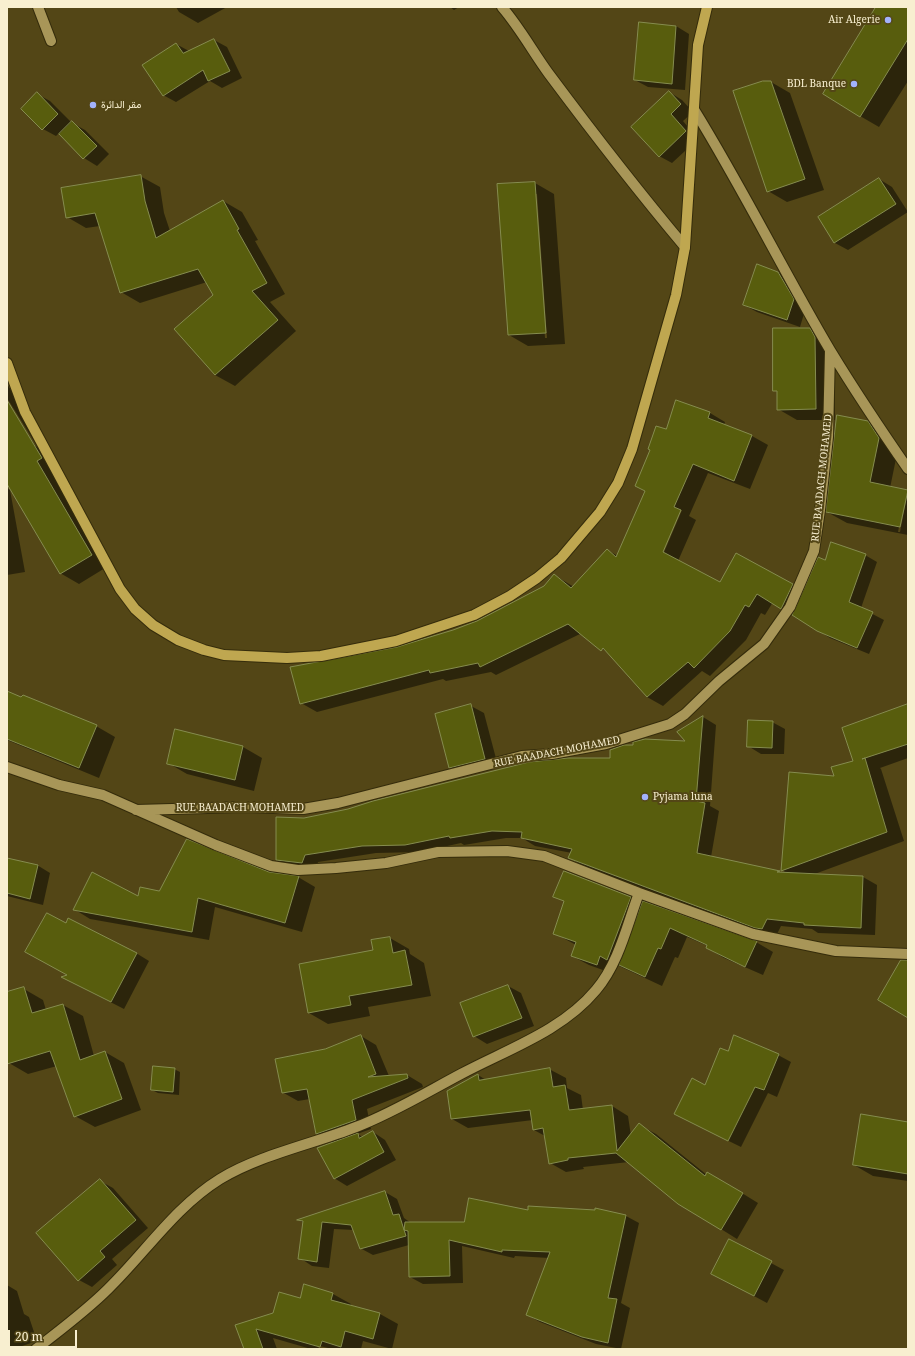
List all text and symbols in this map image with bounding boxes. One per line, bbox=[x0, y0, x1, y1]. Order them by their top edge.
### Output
place label: Air Algerie bbox=[828, 14, 880, 26]
marker: Air Algerie bbox=[883, 15, 893, 25]
place label: BDL Banque bbox=[787, 78, 846, 90]
marker: BDL Banque bbox=[849, 79, 859, 89]
place label: مقر الدائرة bbox=[101, 99, 141, 111]
marker: مقر الدائرة bbox=[88, 100, 98, 110]
street label: RUE BAADACH MOHAMED bbox=[809, 414, 835, 542]
street label: RUE BAADACH MOHAMED bbox=[493, 734, 621, 770]
place label: Pyjama luna bbox=[653, 791, 713, 803]
marker: Pyjama luna bbox=[640, 792, 650, 802]
street label: RUE BAADACH MOHAMED bbox=[176, 802, 304, 814]
scale bar bbox=[10, 1322, 79, 1348]
text: 20 m bbox=[15, 1328, 43, 1345]

